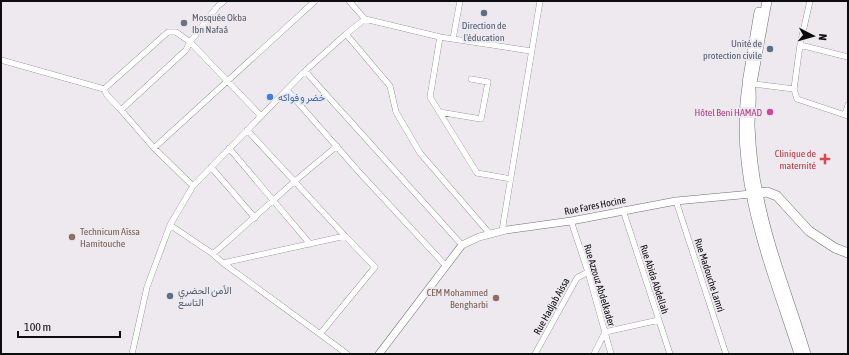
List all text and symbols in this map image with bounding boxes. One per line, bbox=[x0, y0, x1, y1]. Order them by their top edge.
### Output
marker: Direction de l'éducation bbox=[479, 8, 489, 18]
place label: Mosquée Okba Ibn Nafaâ bbox=[192, 12, 247, 35]
north arrow bbox=[793, 16, 833, 56]
marker: Mosquée Okba Ibn Nafaâ bbox=[179, 18, 189, 28]
place label: Direction de l'éducation bbox=[462, 20, 507, 43]
text: N bbox=[817, 33, 829, 41]
place label: Unité de protection civile bbox=[703, 38, 762, 61]
marker: Unité de protection civile bbox=[765, 44, 775, 54]
marker: خضر و فواكه bbox=[265, 92, 275, 102]
place label: خضر و فواكه bbox=[278, 92, 326, 104]
place label: Hôtel Beni HAMAD bbox=[694, 107, 762, 118]
marker: Hôtel Beni HAMAD bbox=[765, 107, 775, 117]
place label: Clinique de maternité bbox=[775, 148, 816, 171]
marker: Clinique de maternité bbox=[819, 153, 831, 165]
street label: Rue Fares Hocine bbox=[563, 194, 627, 217]
place label: Technicum Aïssa Hamitouche bbox=[80, 226, 140, 249]
marker: Technicum Aïssa Hamitouche bbox=[67, 232, 77, 242]
street label: Rue Madouche Lamri bbox=[692, 237, 727, 313]
street label: Rue Azzouz Abdelkader bbox=[582, 243, 618, 328]
street label: Rue Abida Abdellah bbox=[638, 243, 671, 315]
street label: Rue Hadjab Aissa bbox=[531, 276, 572, 336]
place label: الأمن الحضري التاسع bbox=[178, 285, 231, 309]
place label: CEM Mohammed Bengharbi bbox=[427, 287, 488, 310]
marker: الأمن الحضري التاسع bbox=[165, 291, 175, 301]
marker: CEM Mohammed Bengharbi bbox=[491, 293, 501, 303]
scale bar bbox=[18, 313, 120, 339]
text: 100 m bbox=[24, 320, 51, 334]

